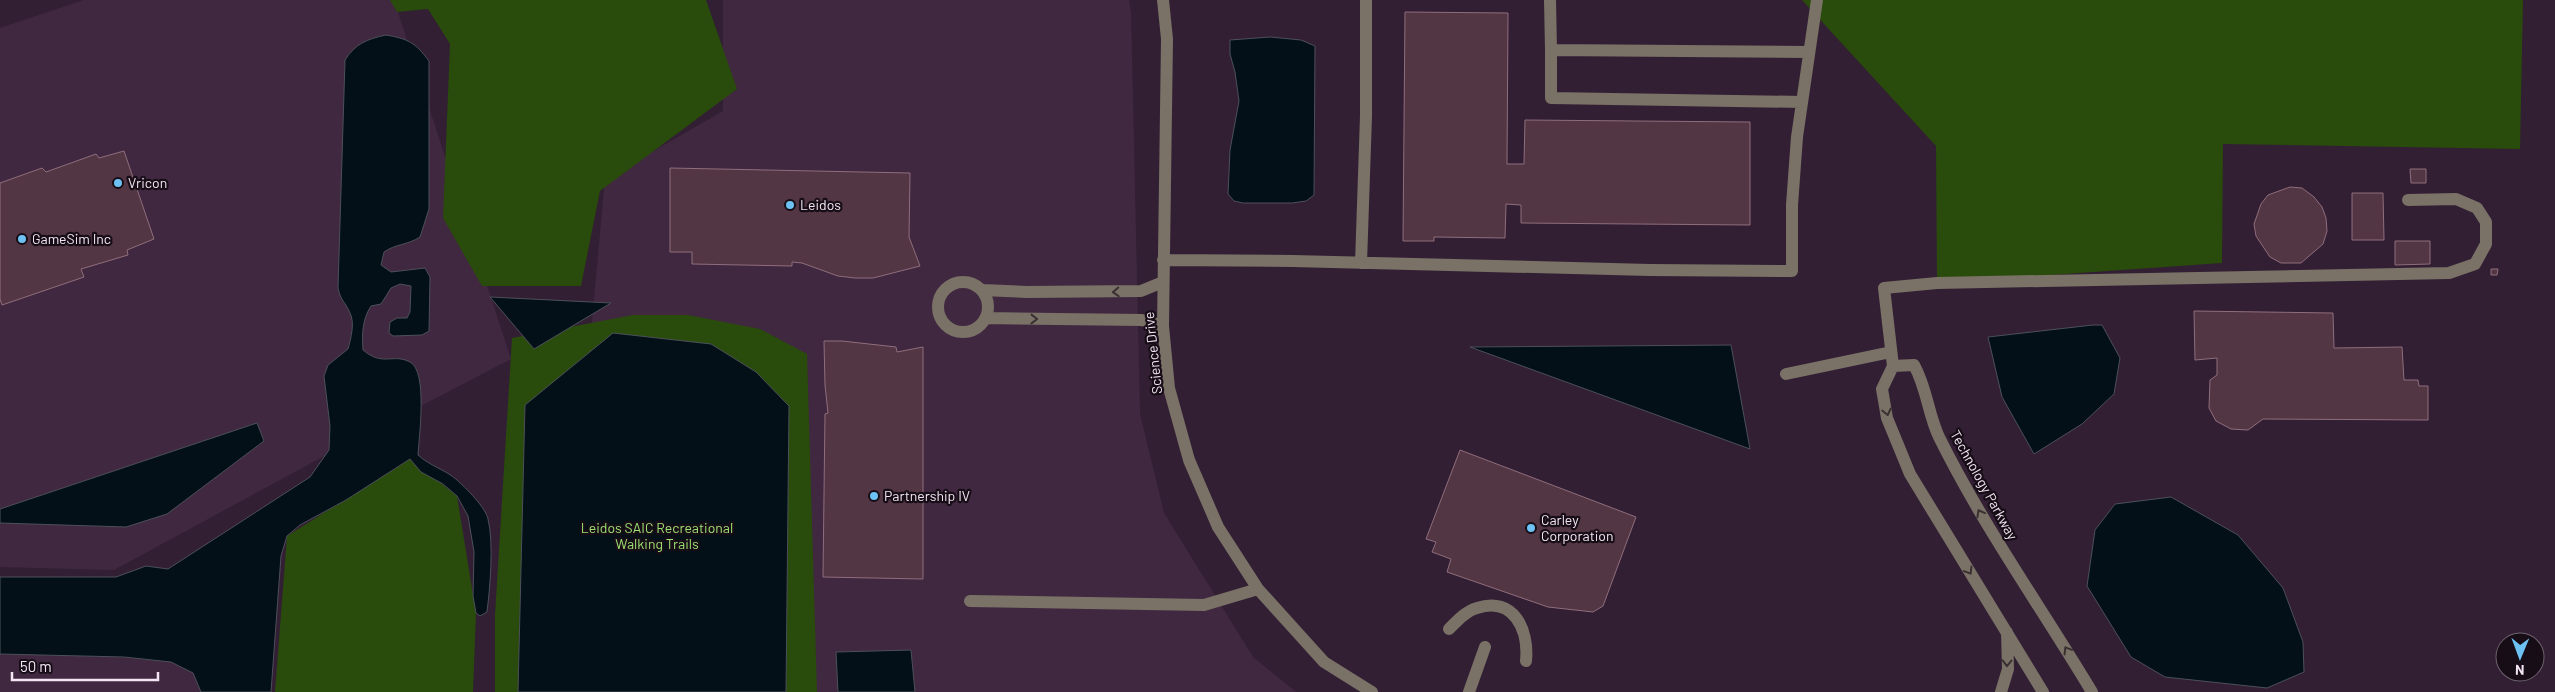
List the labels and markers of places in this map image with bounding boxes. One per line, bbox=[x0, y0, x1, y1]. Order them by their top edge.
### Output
place label: Vricon bbox=[128, 174, 167, 191]
marker: Vricon bbox=[112, 177, 124, 189]
place label: Leidos bbox=[800, 196, 841, 213]
marker: Leidos bbox=[784, 199, 796, 211]
place label: GameSim Inc bbox=[32, 230, 111, 247]
marker: GameSim Inc bbox=[16, 233, 28, 245]
place label: Partnership IV bbox=[884, 487, 970, 504]
marker: Partnership IV bbox=[868, 490, 880, 502]
place label: Carley Corporation bbox=[1541, 511, 1613, 544]
marker: Carley Corporation bbox=[1525, 522, 1537, 534]

